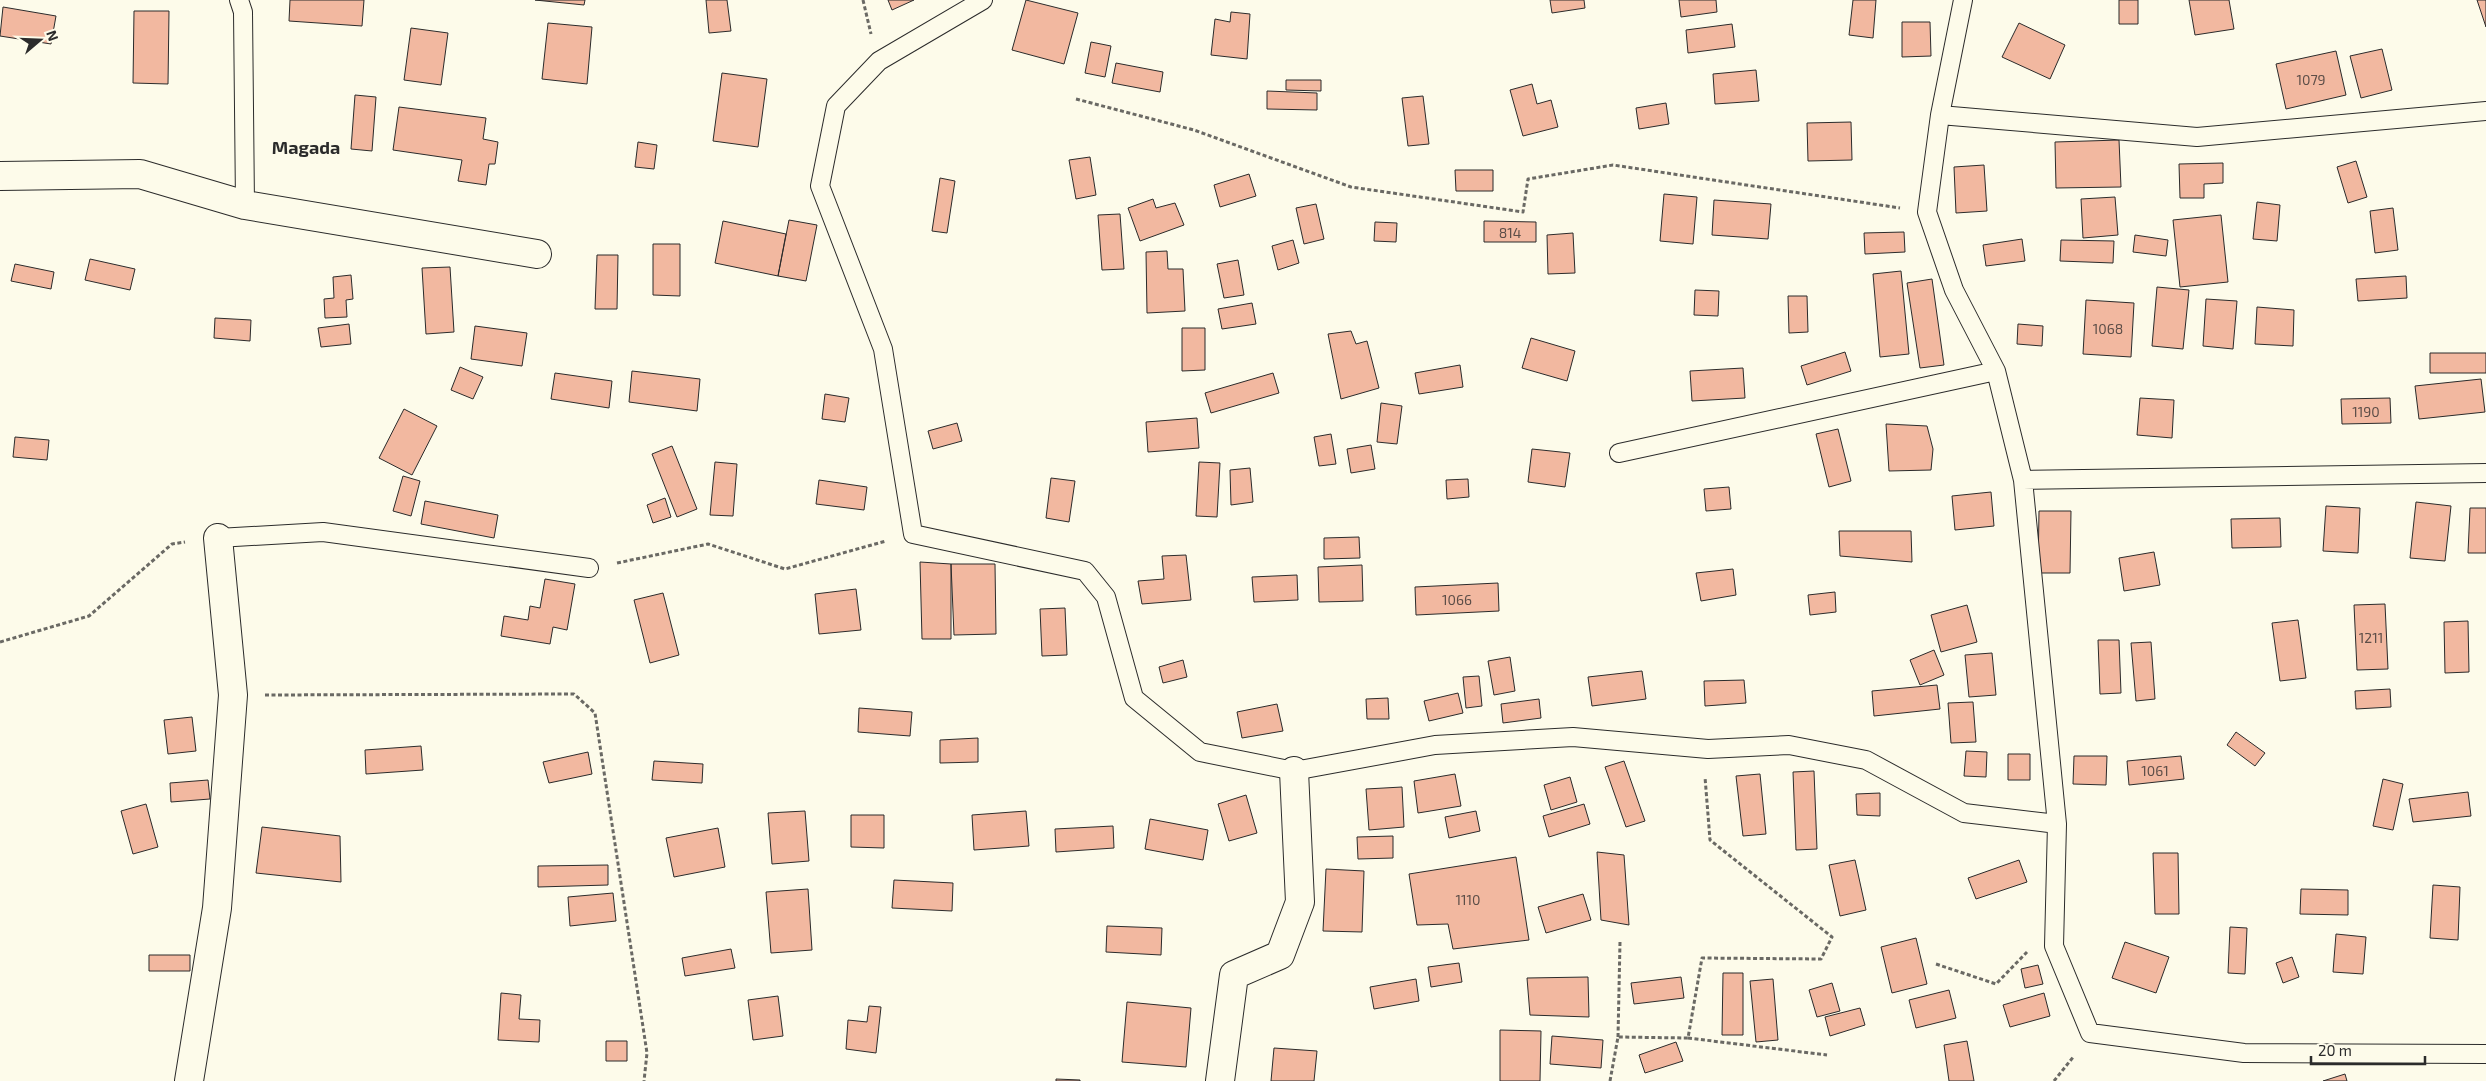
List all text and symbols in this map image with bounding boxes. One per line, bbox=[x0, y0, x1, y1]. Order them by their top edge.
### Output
north arrow bbox=[15, 15, 65, 65]
text: N bbox=[43, 28, 62, 43]
house number: 1079 bbox=[2296, 71, 2326, 88]
district label: Magada bbox=[272, 136, 340, 158]
house number: 814 bbox=[1499, 224, 1521, 241]
house number: 1068 bbox=[2093, 320, 2123, 337]
house number: 1190 bbox=[2352, 403, 2380, 420]
house number: 1066 bbox=[1442, 591, 1472, 608]
house number: 1211 bbox=[2359, 629, 2383, 646]
house number: 1061 bbox=[2141, 762, 2169, 779]
house number: 1110 bbox=[1455, 891, 1481, 908]
scale bar bbox=[2311, 1034, 2425, 1066]
text: 20 m bbox=[2318, 1041, 2352, 1059]

